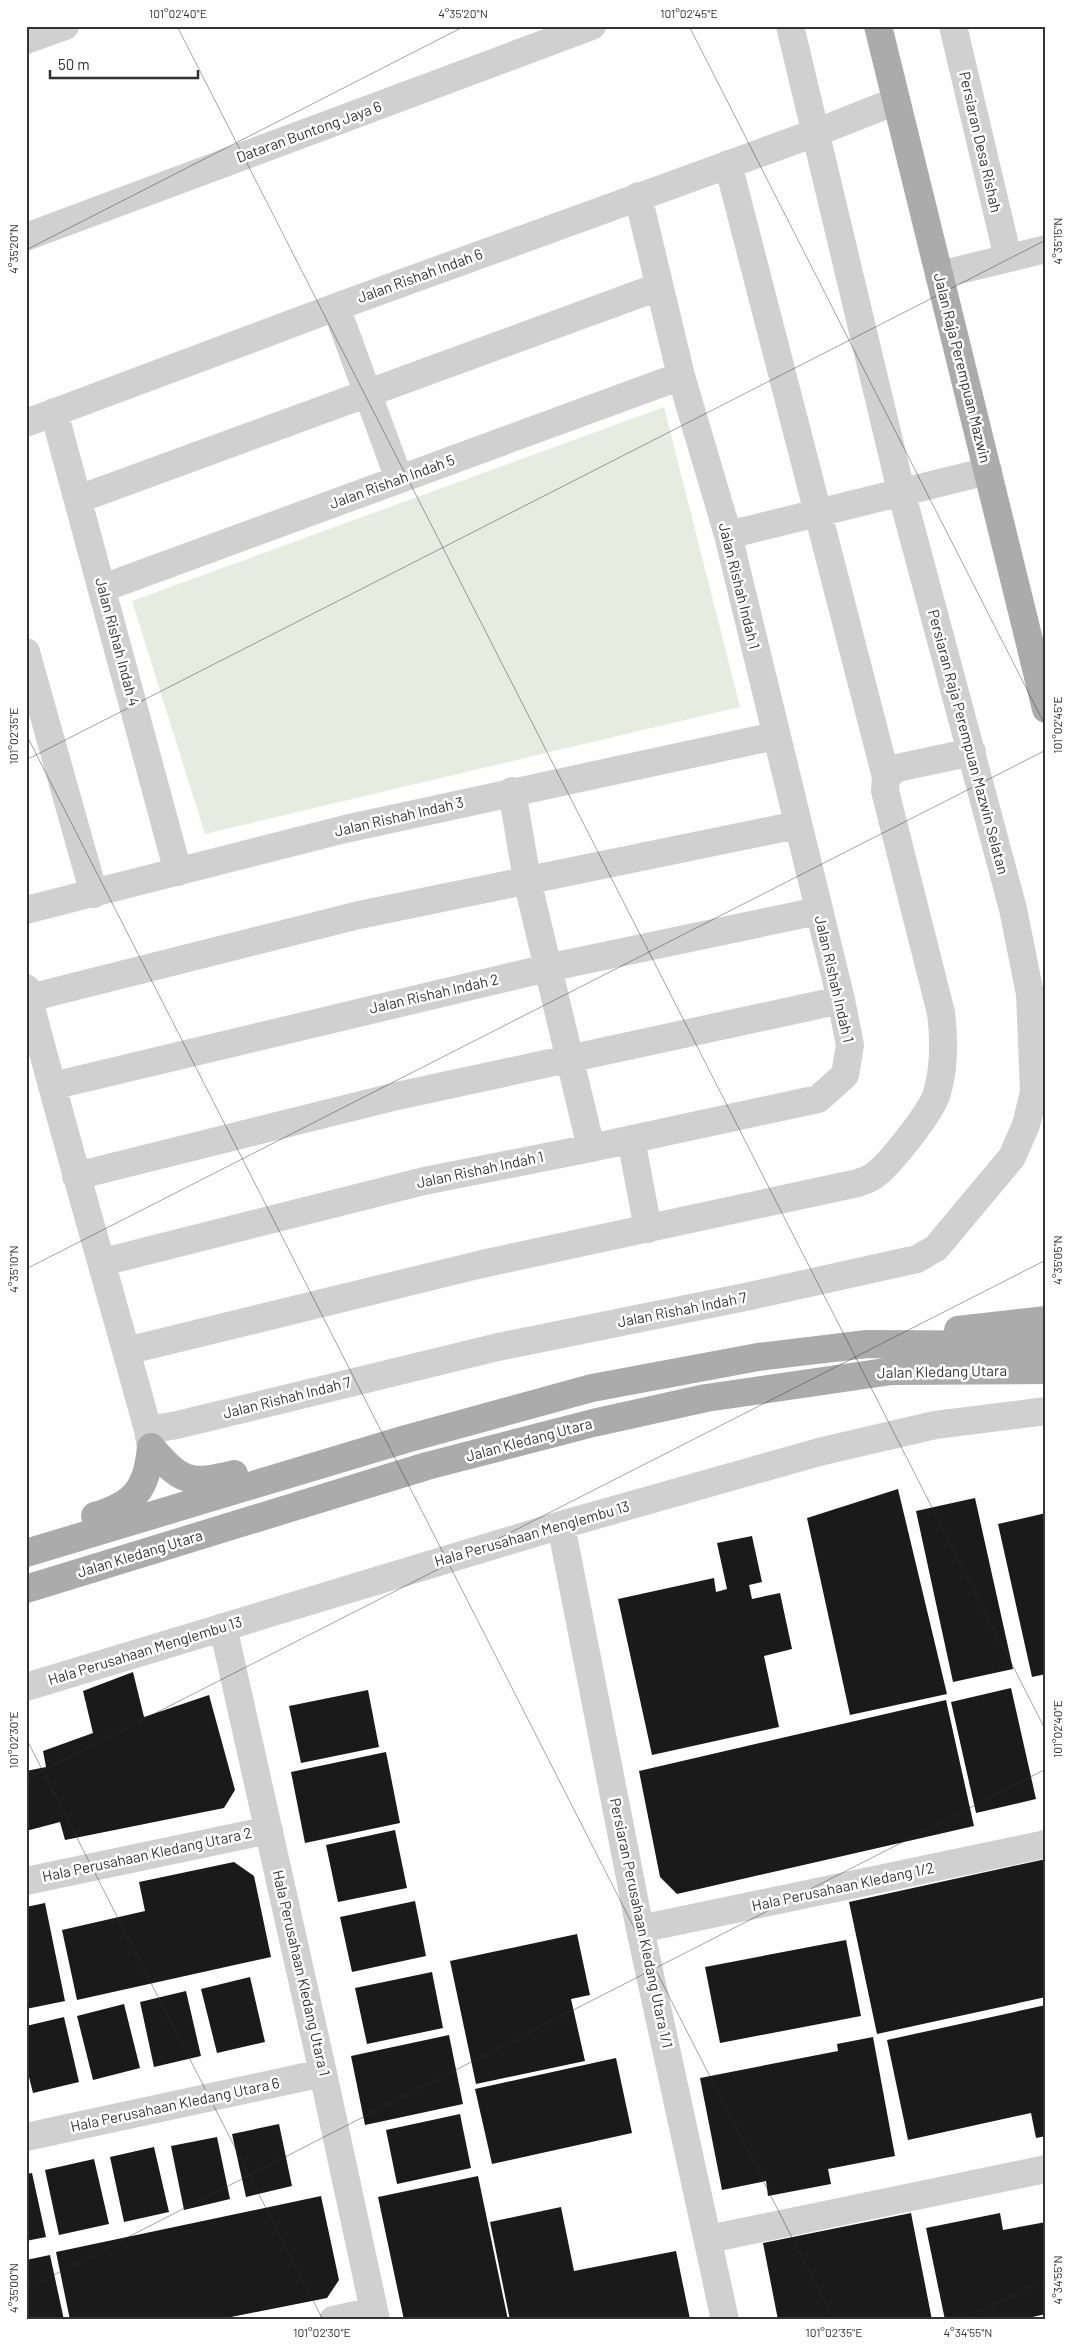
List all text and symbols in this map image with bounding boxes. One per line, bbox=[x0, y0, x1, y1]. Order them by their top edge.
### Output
text: 101°02'40"E bbox=[149, 6, 207, 20]
text: 4°35'20"N bbox=[438, 6, 488, 20]
text: 101°02'45"E bbox=[660, 6, 718, 20]
scale bar bbox=[50, 48, 198, 80]
text: 50 m bbox=[58, 55, 90, 73]
street label: Persiaran Desa Rishah bbox=[956, 70, 1006, 214]
street label: Dataran Buntong Jaya 6 bbox=[234, 96, 384, 166]
text: 4°35'15"N bbox=[1050, 218, 1064, 264]
text: 4°35'20"N bbox=[6, 224, 20, 274]
street label: Jalan Rishah Indah 6 bbox=[355, 244, 485, 306]
street label: Jalan Raja Perempuan Mazwin bbox=[931, 271, 995, 465]
street label: Jalan Rishah Indah 5 bbox=[327, 450, 457, 512]
street label: Jalan Rishah Indah 1 bbox=[716, 521, 764, 651]
street label: Jalan Rishah Indah 4 bbox=[92, 575, 144, 708]
street label: Persiaran Raja Perempuan Mazwin Selatan bbox=[925, 607, 1013, 876]
text: 101°02'45"E bbox=[1050, 696, 1064, 754]
text: 101°02'35"E bbox=[6, 708, 20, 764]
street label: Jalan Rishah Indah 3 bbox=[332, 792, 465, 840]
street label: Jalan Rishah Indah 1 bbox=[812, 914, 858, 1044]
street label: Jalan Rishah Indah 2 bbox=[367, 969, 500, 1017]
street label: Jalan Rishah Indah 1 bbox=[415, 1147, 545, 1191]
text: 4°35'05"N bbox=[1050, 1235, 1064, 1285]
text: 4°35'10"N bbox=[6, 1245, 20, 1293]
street label: Jalan Rishah Indah 7 bbox=[616, 1288, 748, 1330]
street label: Jalan Kledang Utara bbox=[877, 1361, 1007, 1381]
street label: Jalan Rishah Indah 7 bbox=[221, 1372, 353, 1422]
street label: Jalan Kledang Utara bbox=[464, 1414, 594, 1465]
street label: Hala Perusahaan Menglembu 13 bbox=[432, 1497, 631, 1570]
street label: Jalan Kledang Utara bbox=[75, 1525, 205, 1581]
street label: Hala Perusahaan Menglembu 13 bbox=[46, 1612, 244, 1688]
text: 101°02'40"E bbox=[1050, 1700, 1064, 1758]
text: 101°02'30"E bbox=[6, 1711, 20, 1769]
street label: Persiaran Perusahaan Kledang Utara 1/1 bbox=[607, 1796, 677, 2050]
street label: Hala Perusahaan Kledang Utara 2 bbox=[40, 1823, 253, 1885]
street label: Hala Perusahaan Kledang 1/2 bbox=[750, 1858, 936, 1914]
street label: Hala Perusahaan Kledang Utara 1 bbox=[269, 1868, 334, 2078]
street label: Hala Perusahaan Kledang Utara 6 bbox=[69, 2073, 281, 2135]
text: 4°34'55"N bbox=[1050, 2256, 1064, 2304]
text: 4°35'00"N bbox=[6, 2263, 20, 2313]
text: 101°02'30"E bbox=[293, 2325, 351, 2339]
text: 101°02'35"E bbox=[806, 2325, 862, 2339]
text: 4°34'55"N bbox=[944, 2325, 992, 2339]

